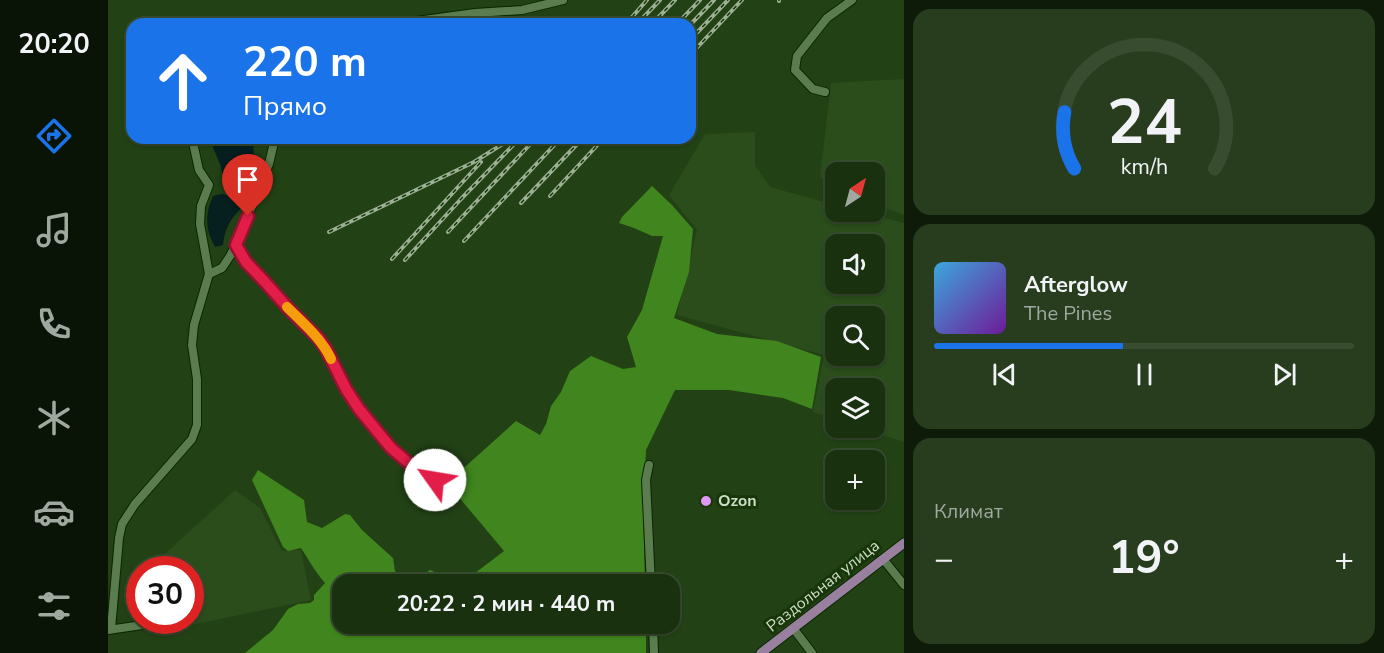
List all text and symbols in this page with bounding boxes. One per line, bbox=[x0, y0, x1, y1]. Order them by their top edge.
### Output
text: 20:20 bbox=[18, 26, 90, 63]
text: 220 m bbox=[243, 34, 367, 91]
icon: ahead bbox=[144, 42, 222, 120]
text: 24 bbox=[1107, 80, 1181, 165]
text: Прямо bbox=[243, 88, 327, 125]
icon: directions bbox=[33, 115, 75, 157]
text: km/h bbox=[1120, 152, 1168, 182]
pin bbox=[222, 154, 273, 216]
north arrow bbox=[825, 162, 885, 222]
map controls bbox=[825, 162, 885, 510]
icon: arrive bbox=[231, 163, 264, 196]
icon: music bbox=[33, 209, 75, 251]
button: sound bbox=[825, 234, 885, 294]
text: Afterglow bbox=[1024, 270, 1128, 300]
text: The Pines bbox=[1024, 300, 1112, 327]
icon: phone bbox=[33, 303, 75, 345]
button: search bbox=[825, 306, 885, 366]
icon: previous bbox=[988, 358, 1021, 391]
icon: pause bbox=[1128, 358, 1161, 391]
icon: next bbox=[1268, 358, 1301, 391]
button: layers bbox=[825, 378, 885, 438]
icon: climate bbox=[33, 397, 75, 439]
position arrow bbox=[403, 448, 467, 512]
button: + bbox=[825, 450, 885, 510]
place label: Ozon bbox=[718, 490, 757, 512]
icon: car bbox=[33, 491, 75, 533]
marker: Ozon bbox=[699, 494, 713, 508]
text: Климат bbox=[934, 498, 1003, 525]
text: 19° bbox=[1108, 528, 1180, 589]
street label: Раздольная улица bbox=[762, 535, 884, 637]
text: − bbox=[934, 537, 954, 582]
text: + bbox=[1334, 537, 1354, 582]
speed limit sign: 30 bbox=[126, 556, 204, 634]
icon: filters bbox=[33, 585, 75, 627]
text: 20:22 · 2 мин · 440 m bbox=[397, 589, 615, 619]

